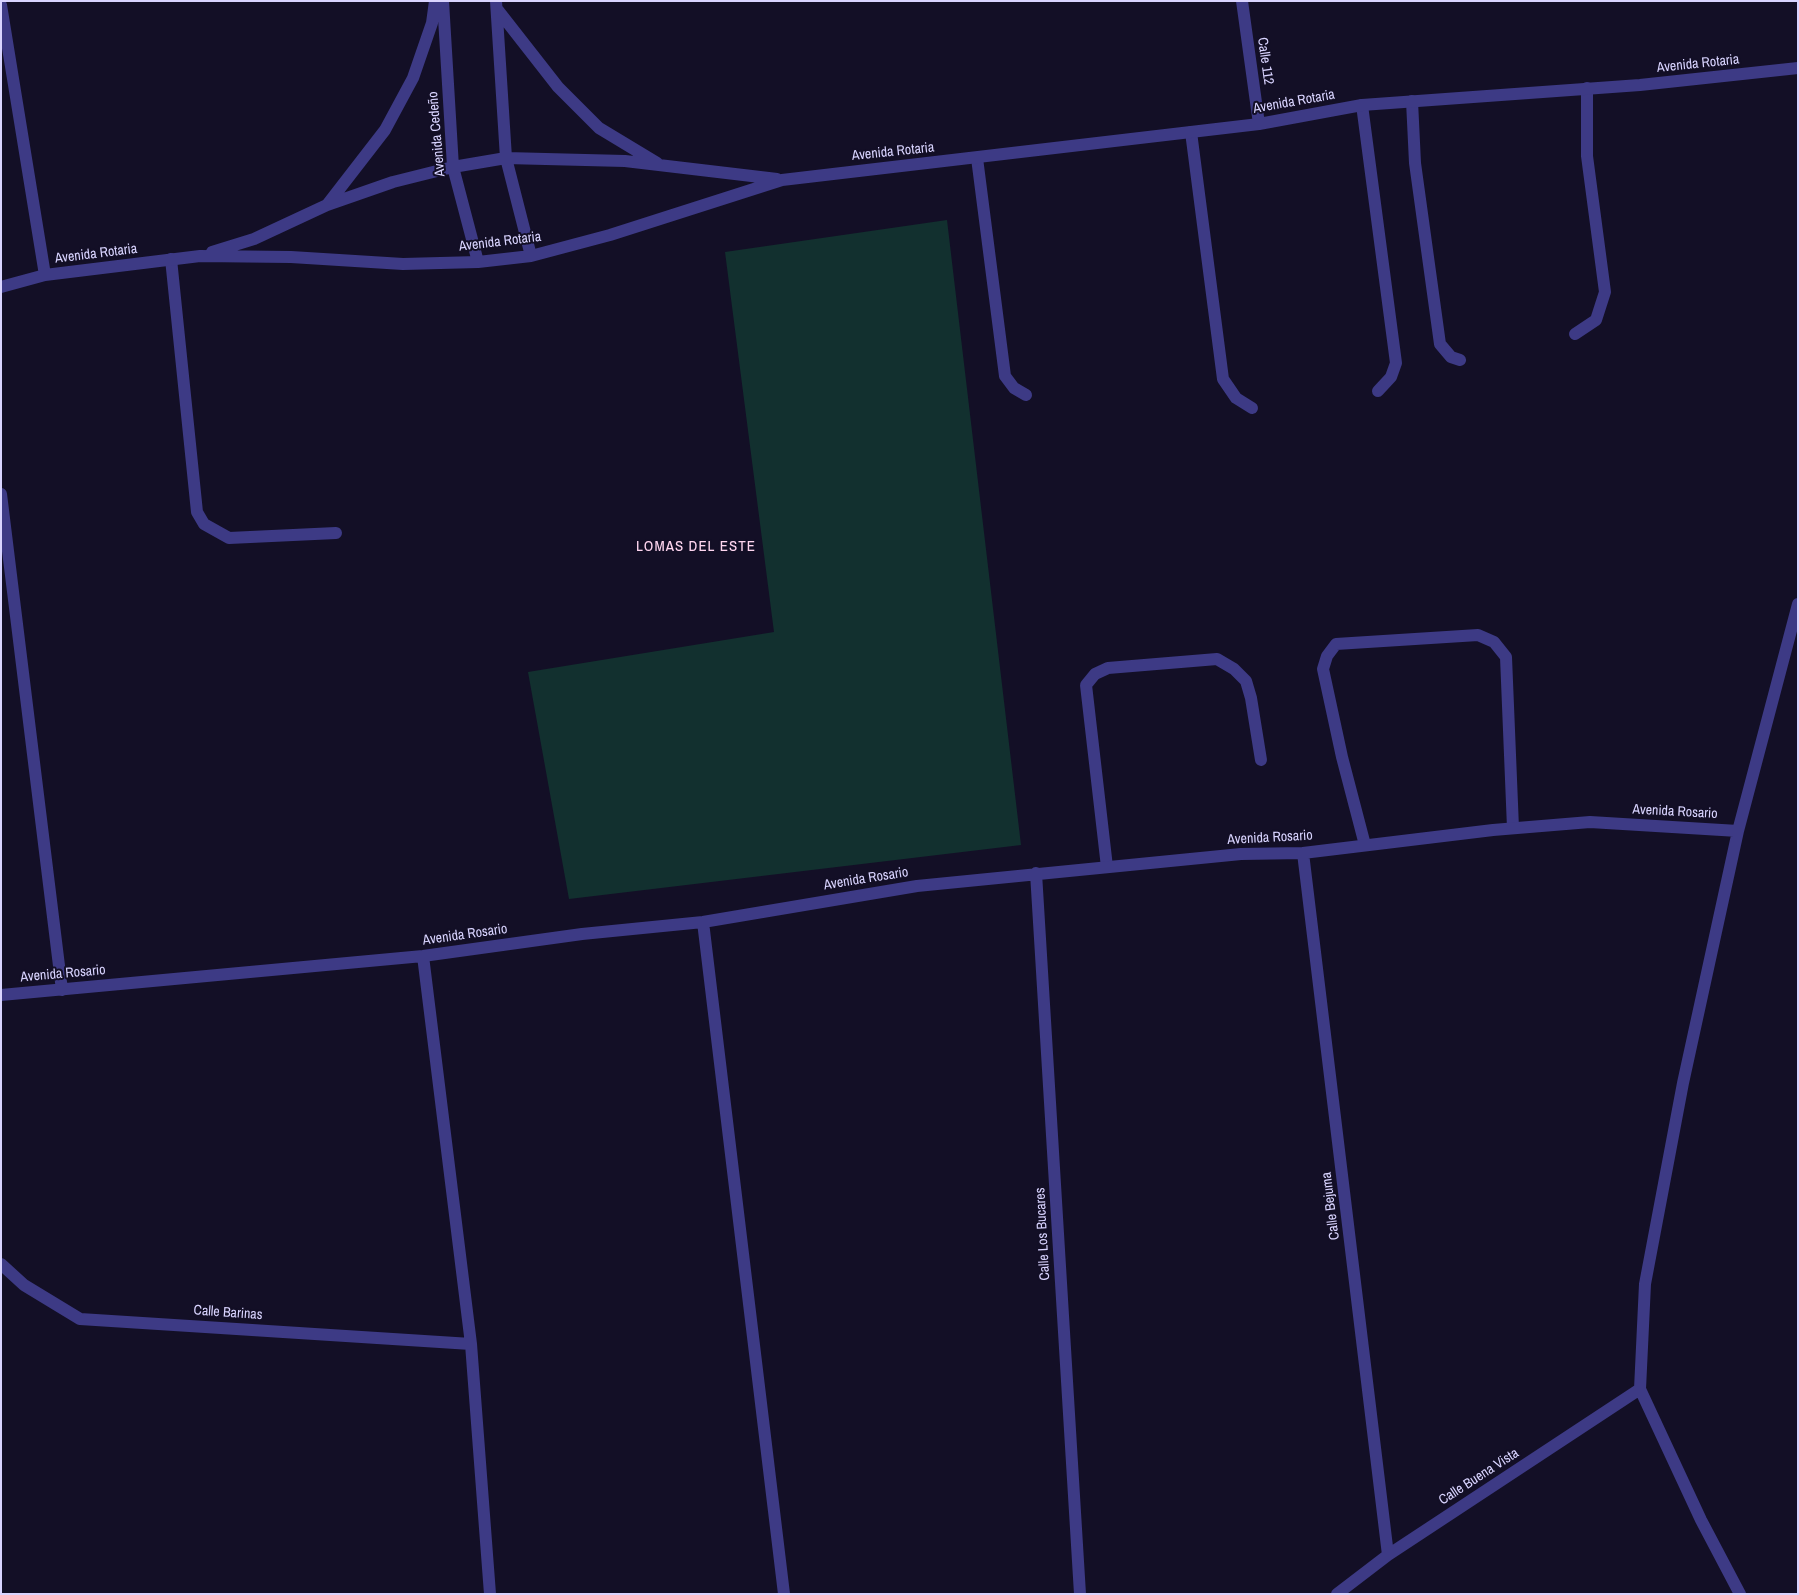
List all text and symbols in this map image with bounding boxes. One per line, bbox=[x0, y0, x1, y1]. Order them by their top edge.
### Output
street label: Calle 112 bbox=[1253, 36, 1277, 86]
street label: Avenida Rotaria bbox=[1656, 51, 1740, 77]
street label: Avenida Rotaria bbox=[1252, 87, 1336, 117]
street label: Avenida Cedeño bbox=[425, 91, 449, 177]
street label: Avenida Rotaria bbox=[851, 139, 935, 165]
street label: Avenida Rotaria bbox=[458, 229, 542, 255]
street label: Avenida Rotaria bbox=[54, 241, 138, 267]
district label: LOMAS DEL ESTE bbox=[634, 538, 758, 556]
street label: Avenida Rosario bbox=[1632, 801, 1718, 823]
street label: Avenida Rosario bbox=[1227, 827, 1313, 849]
street label: Avenida Rosario bbox=[823, 864, 909, 894]
street label: Avenida Rosario bbox=[422, 921, 508, 949]
street label: Avenida Rosario bbox=[20, 962, 106, 986]
street label: Calle Bejuma bbox=[1319, 1171, 1343, 1241]
street label: Calle Los Bucares bbox=[1032, 1187, 1054, 1281]
street label: Calle Barinas bbox=[193, 1302, 263, 1324]
street label: Calle Buena Vista bbox=[1436, 1445, 1522, 1509]

